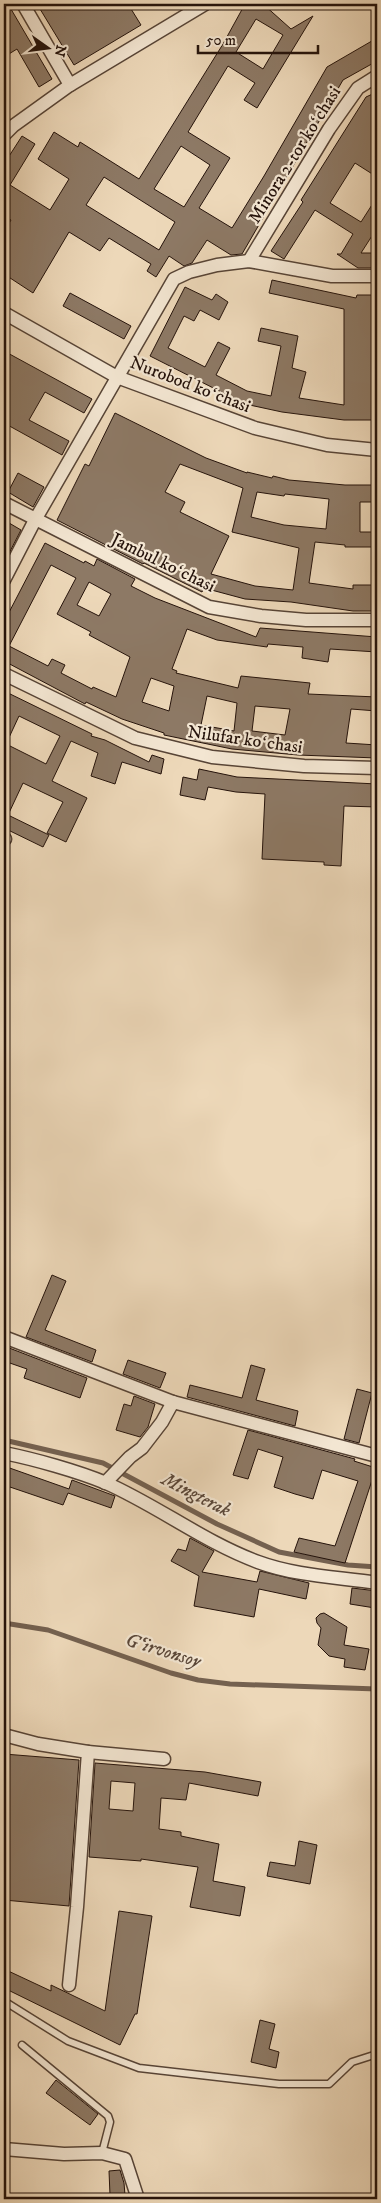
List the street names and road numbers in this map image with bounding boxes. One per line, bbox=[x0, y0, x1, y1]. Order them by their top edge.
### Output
street label: Minora 2-tor koʻchasi bbox=[244, 82, 346, 228]
street label: Nurobod koʻchasi bbox=[127, 352, 253, 418]
street label: Jambul koʻchasi bbox=[105, 527, 219, 598]
street label: Nilufar koʻchasi bbox=[186, 721, 304, 759]

